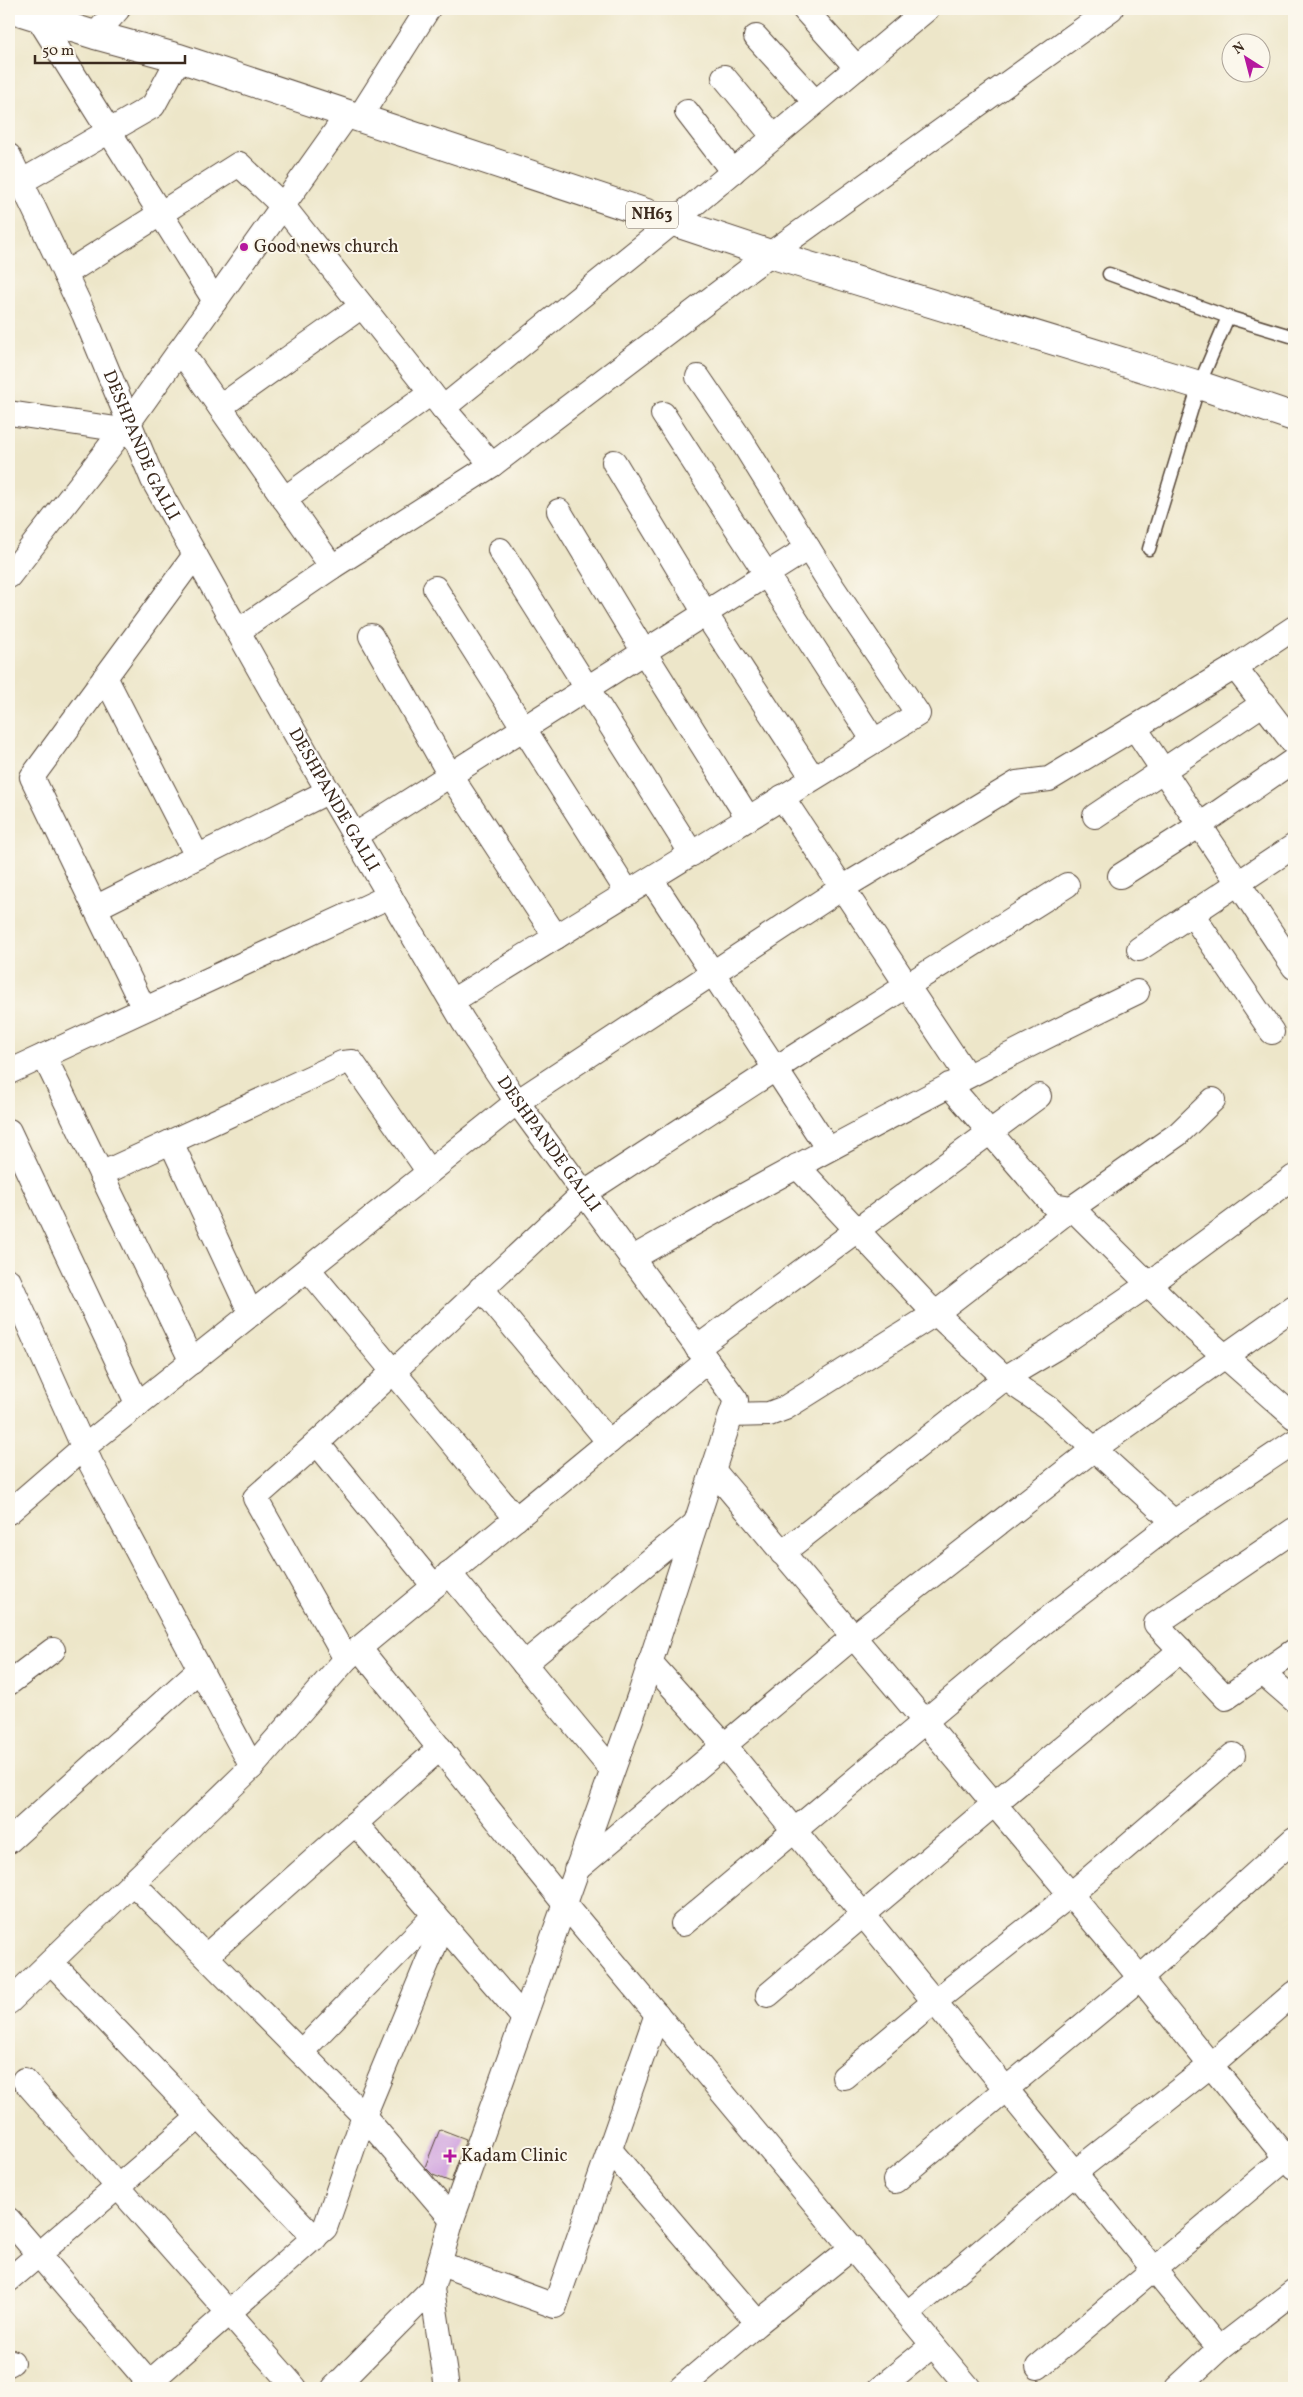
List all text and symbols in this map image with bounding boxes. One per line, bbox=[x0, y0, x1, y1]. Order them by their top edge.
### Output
scale bar bbox=[35, 32, 185, 64]
north arrow bbox=[1220, 32, 1270, 82]
text: N bbox=[1230, 38, 1249, 59]
text: 50 m bbox=[42, 41, 74, 62]
road number: NH63 bbox=[626, 202, 678, 228]
place label: Good news church bbox=[254, 235, 399, 260]
marker: Good news church bbox=[238, 241, 250, 253]
street label: DESHPANDE GALLI bbox=[96, 366, 186, 525]
street label: DESHPANDE GALLI bbox=[282, 723, 385, 876]
street label: DESHPANDE GALLI bbox=[491, 1071, 606, 1217]
place label: Kadam Clinic bbox=[461, 2144, 568, 2169]
marker: Kadam Clinic bbox=[443, 2149, 457, 2163]

